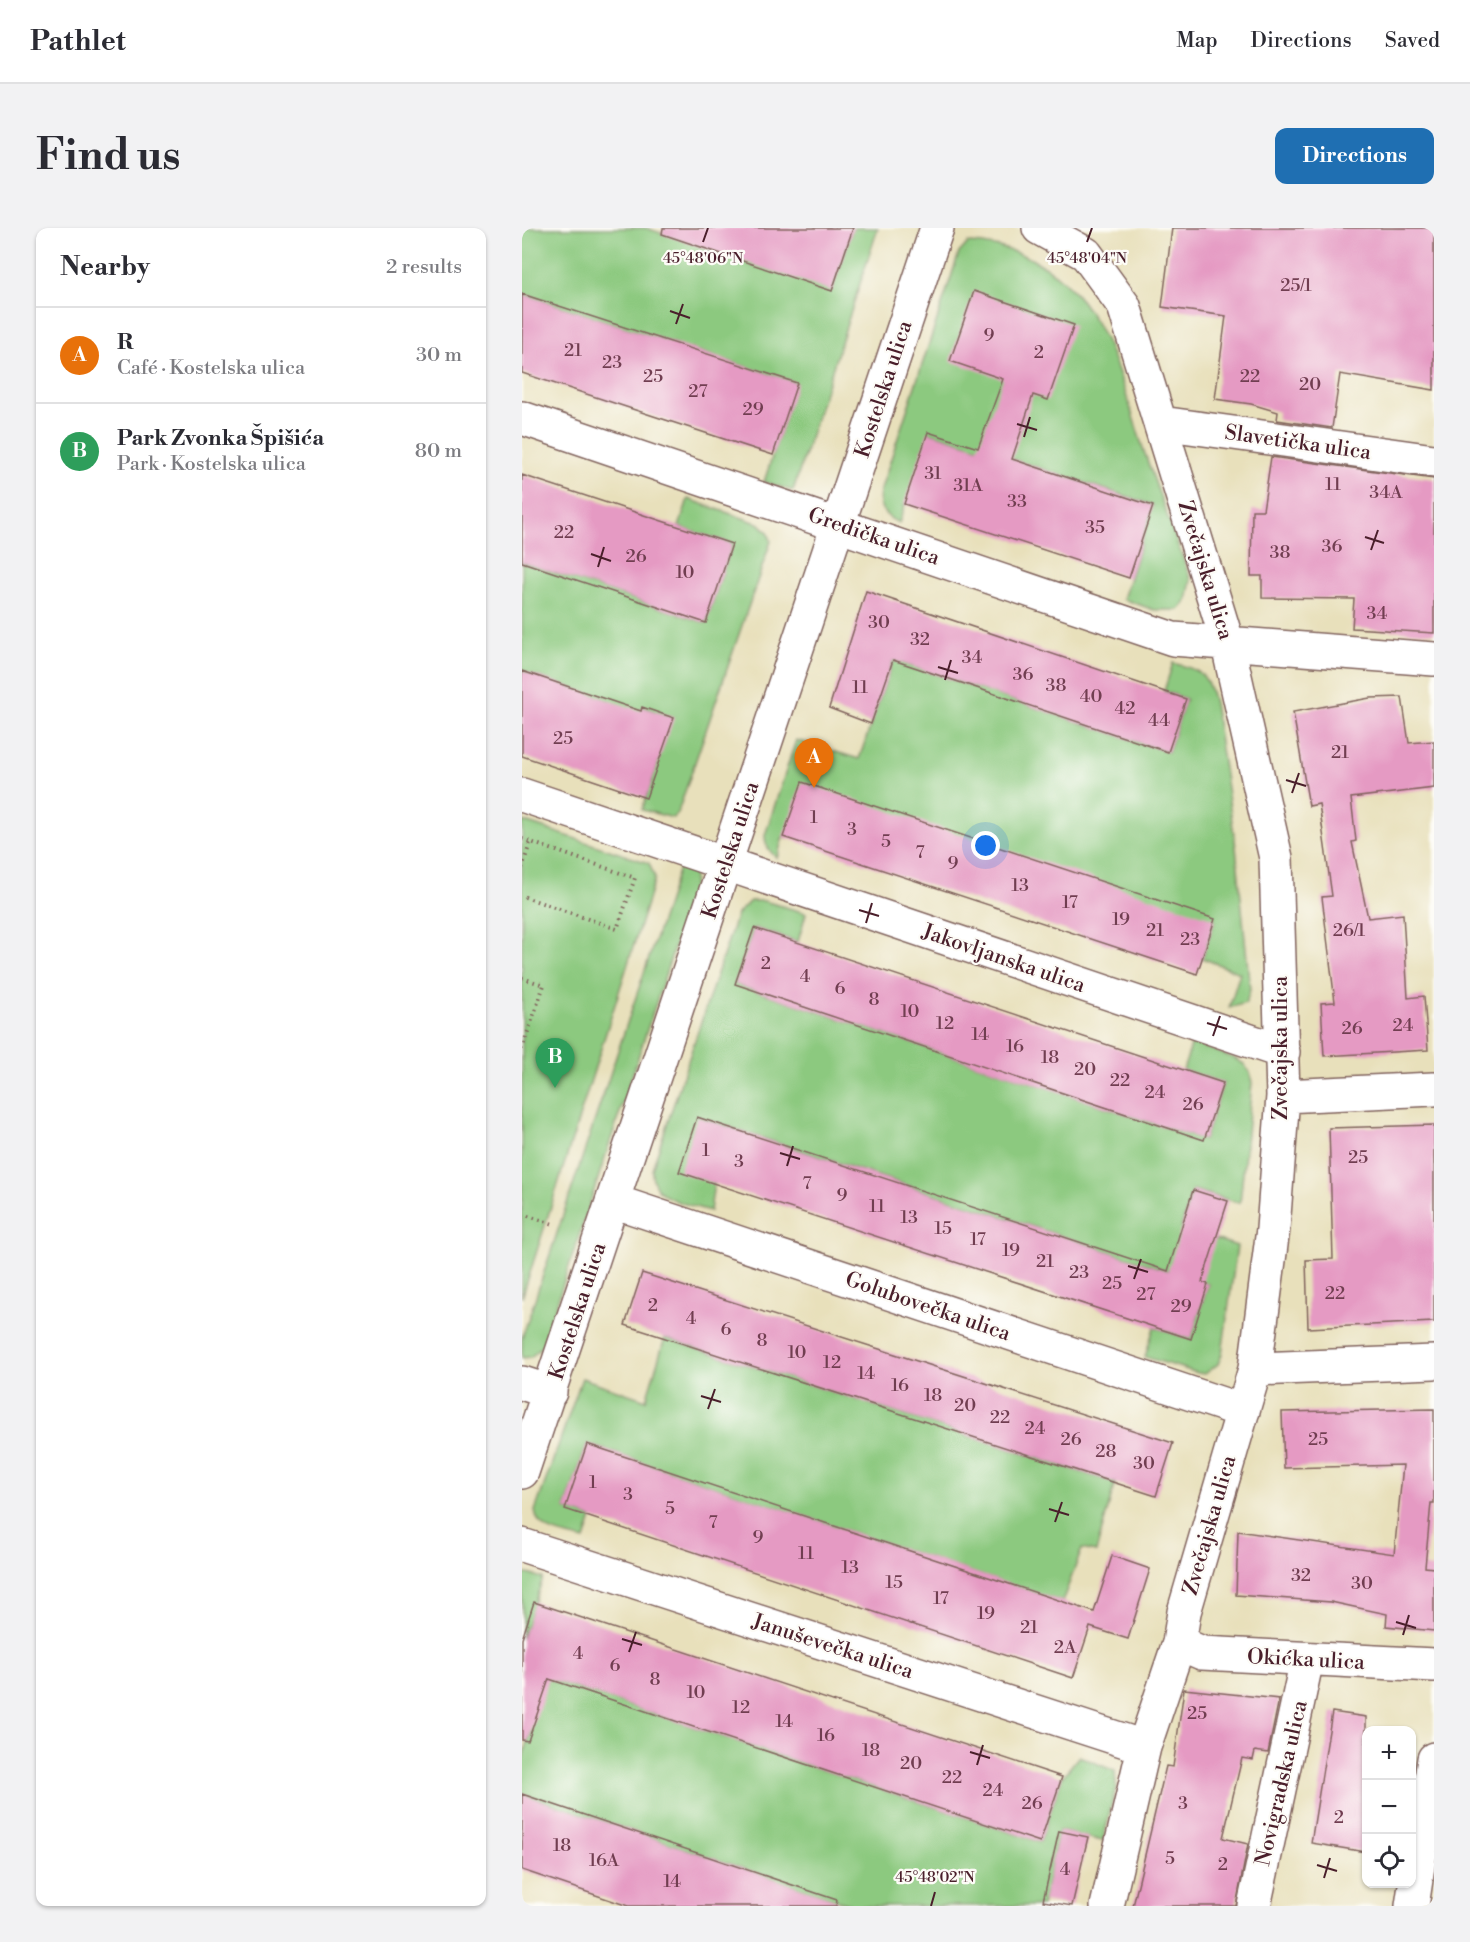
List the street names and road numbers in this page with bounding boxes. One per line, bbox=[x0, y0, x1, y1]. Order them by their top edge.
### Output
street label: Kostelska ulica bbox=[850, 317, 918, 461]
street label: Slavetička ulica bbox=[1223, 420, 1373, 466]
street label: Zvečajska ulica bbox=[1172, 498, 1239, 643]
street label: Gredička ulica bbox=[804, 502, 943, 572]
street label: Kostelska ulica bbox=[697, 778, 765, 922]
street label: Jakovljanska ulica bbox=[918, 919, 1089, 999]
street label: Zvečajska ulica bbox=[1268, 976, 1294, 1120]
street label: Kostelska ulica bbox=[544, 1239, 612, 1383]
street label: Golubovečka ulica bbox=[842, 1266, 1014, 1348]
street label: Zvečajska ulica bbox=[1178, 1452, 1242, 1598]
street label: Januševečka ulica bbox=[748, 1608, 917, 1685]
street label: Okićka ulica bbox=[1246, 1644, 1366, 1676]
street label: Novigradska ulica bbox=[1250, 1698, 1314, 1869]

